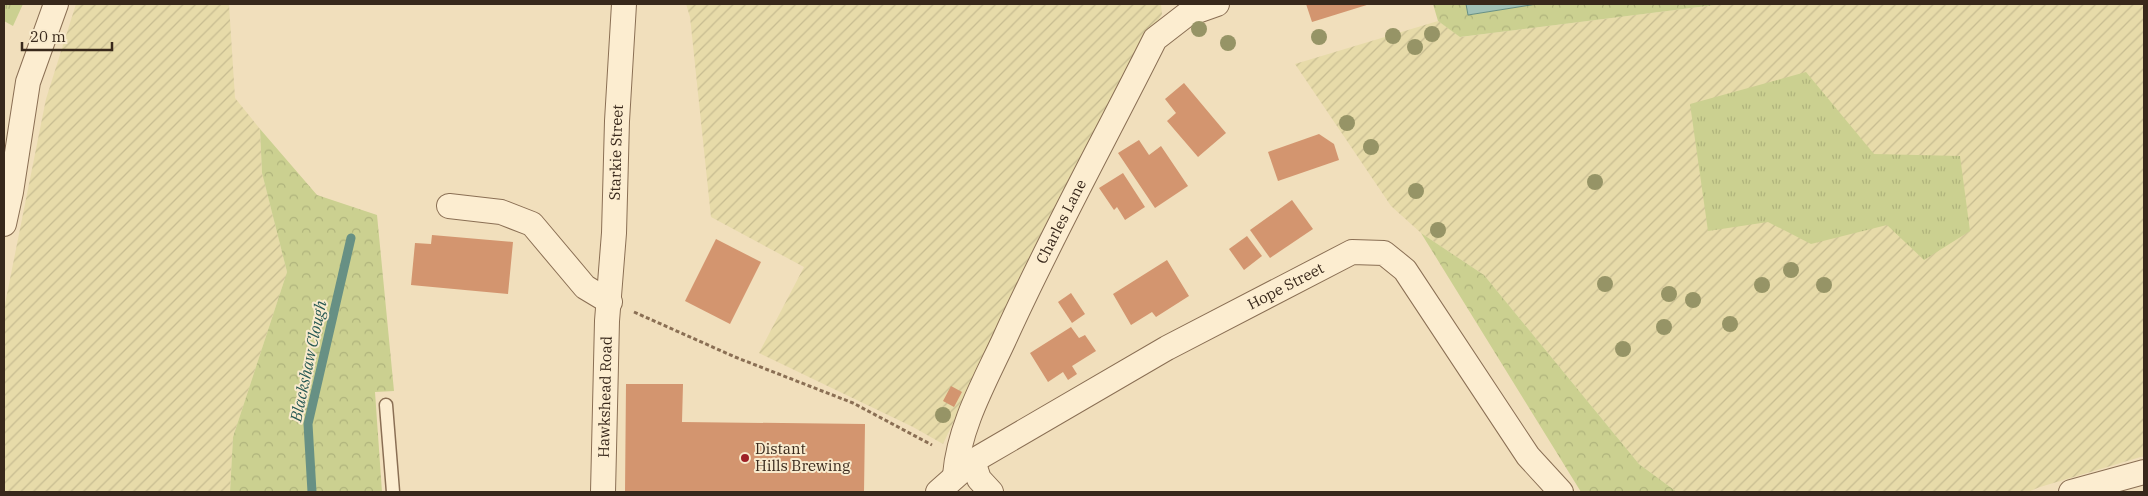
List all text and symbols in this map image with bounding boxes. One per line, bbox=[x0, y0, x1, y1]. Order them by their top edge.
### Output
scale bar bbox=[22, 20, 112, 52]
text: 20 m bbox=[30, 27, 66, 46]
street label: Starkie Street bbox=[605, 104, 627, 201]
street label: Charles Lane bbox=[1032, 176, 1090, 267]
street label: Hope Street bbox=[1244, 258, 1327, 314]
water label: Blackshaw Clough bbox=[285, 298, 331, 424]
street label: Hawkshead Road bbox=[594, 336, 616, 458]
place label: Distant Hills Brewing bbox=[755, 439, 850, 475]
marker: Distant Hills Brewing bbox=[739, 452, 751, 464]

